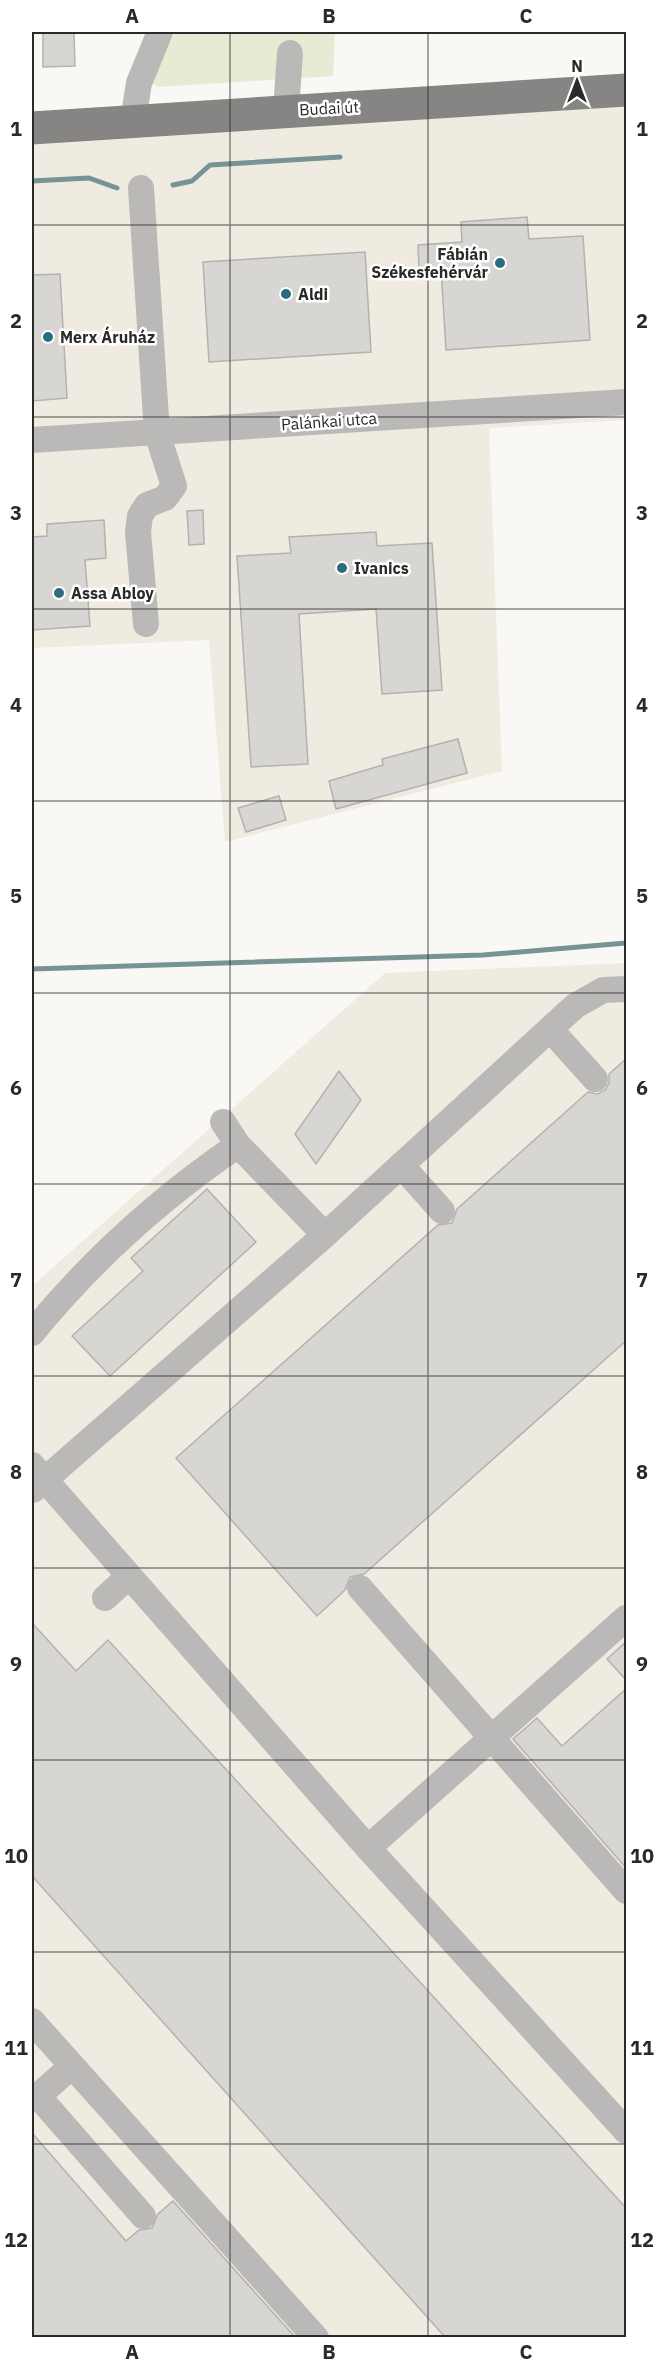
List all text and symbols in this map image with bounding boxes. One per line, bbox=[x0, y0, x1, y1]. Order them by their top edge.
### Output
text: A bbox=[125, 2, 139, 29]
text: B bbox=[322, 2, 336, 29]
text: C bbox=[519, 2, 533, 29]
north arrow bbox=[547, 51, 607, 111]
text: N bbox=[571, 56, 583, 76]
street label: Budai út bbox=[299, 96, 359, 120]
text: 1 bbox=[10, 115, 22, 142]
text: 1 bbox=[636, 115, 648, 142]
place label: Fábián Székesfehérvár bbox=[371, 244, 489, 282]
marker: Fábián Székesfehérvár bbox=[493, 256, 507, 270]
place label: Aldi bbox=[298, 284, 328, 304]
marker: Aldi bbox=[279, 287, 293, 301]
text: 2 bbox=[10, 307, 22, 334]
text: 2 bbox=[636, 307, 648, 334]
place label: Merx Áruház bbox=[60, 326, 155, 347]
marker: Merx Áruház bbox=[41, 330, 55, 344]
street label: Palánkai utca bbox=[280, 408, 378, 434]
text: 3 bbox=[10, 499, 22, 526]
text: 3 bbox=[636, 499, 648, 526]
place label: Ivanics bbox=[354, 558, 409, 578]
marker: Ivanics bbox=[335, 561, 349, 575]
place label: Assa Abloy bbox=[71, 583, 154, 603]
marker: Assa Abloy bbox=[52, 586, 66, 600]
text: 4 bbox=[10, 691, 22, 718]
text: 4 bbox=[636, 691, 648, 718]
text: 5 bbox=[10, 882, 22, 909]
text: 5 bbox=[636, 882, 648, 909]
text: 6 bbox=[10, 1074, 22, 1101]
text: 6 bbox=[636, 1074, 648, 1101]
text: 7 bbox=[10, 1266, 22, 1293]
text: 7 bbox=[636, 1266, 648, 1293]
text: 8 bbox=[10, 1458, 22, 1485]
text: 8 bbox=[636, 1458, 648, 1485]
text: 9 bbox=[10, 1650, 22, 1677]
text: 9 bbox=[636, 1650, 648, 1677]
text: 10 bbox=[4, 1842, 28, 1869]
text: 10 bbox=[630, 1842, 654, 1869]
text: 11 bbox=[4, 2034, 28, 2061]
text: 11 bbox=[630, 2034, 654, 2061]
text: 12 bbox=[4, 2226, 28, 2253]
text: 12 bbox=[630, 2226, 654, 2253]
text: A bbox=[125, 2338, 139, 2365]
text: B bbox=[322, 2338, 336, 2365]
text: C bbox=[519, 2338, 533, 2365]

